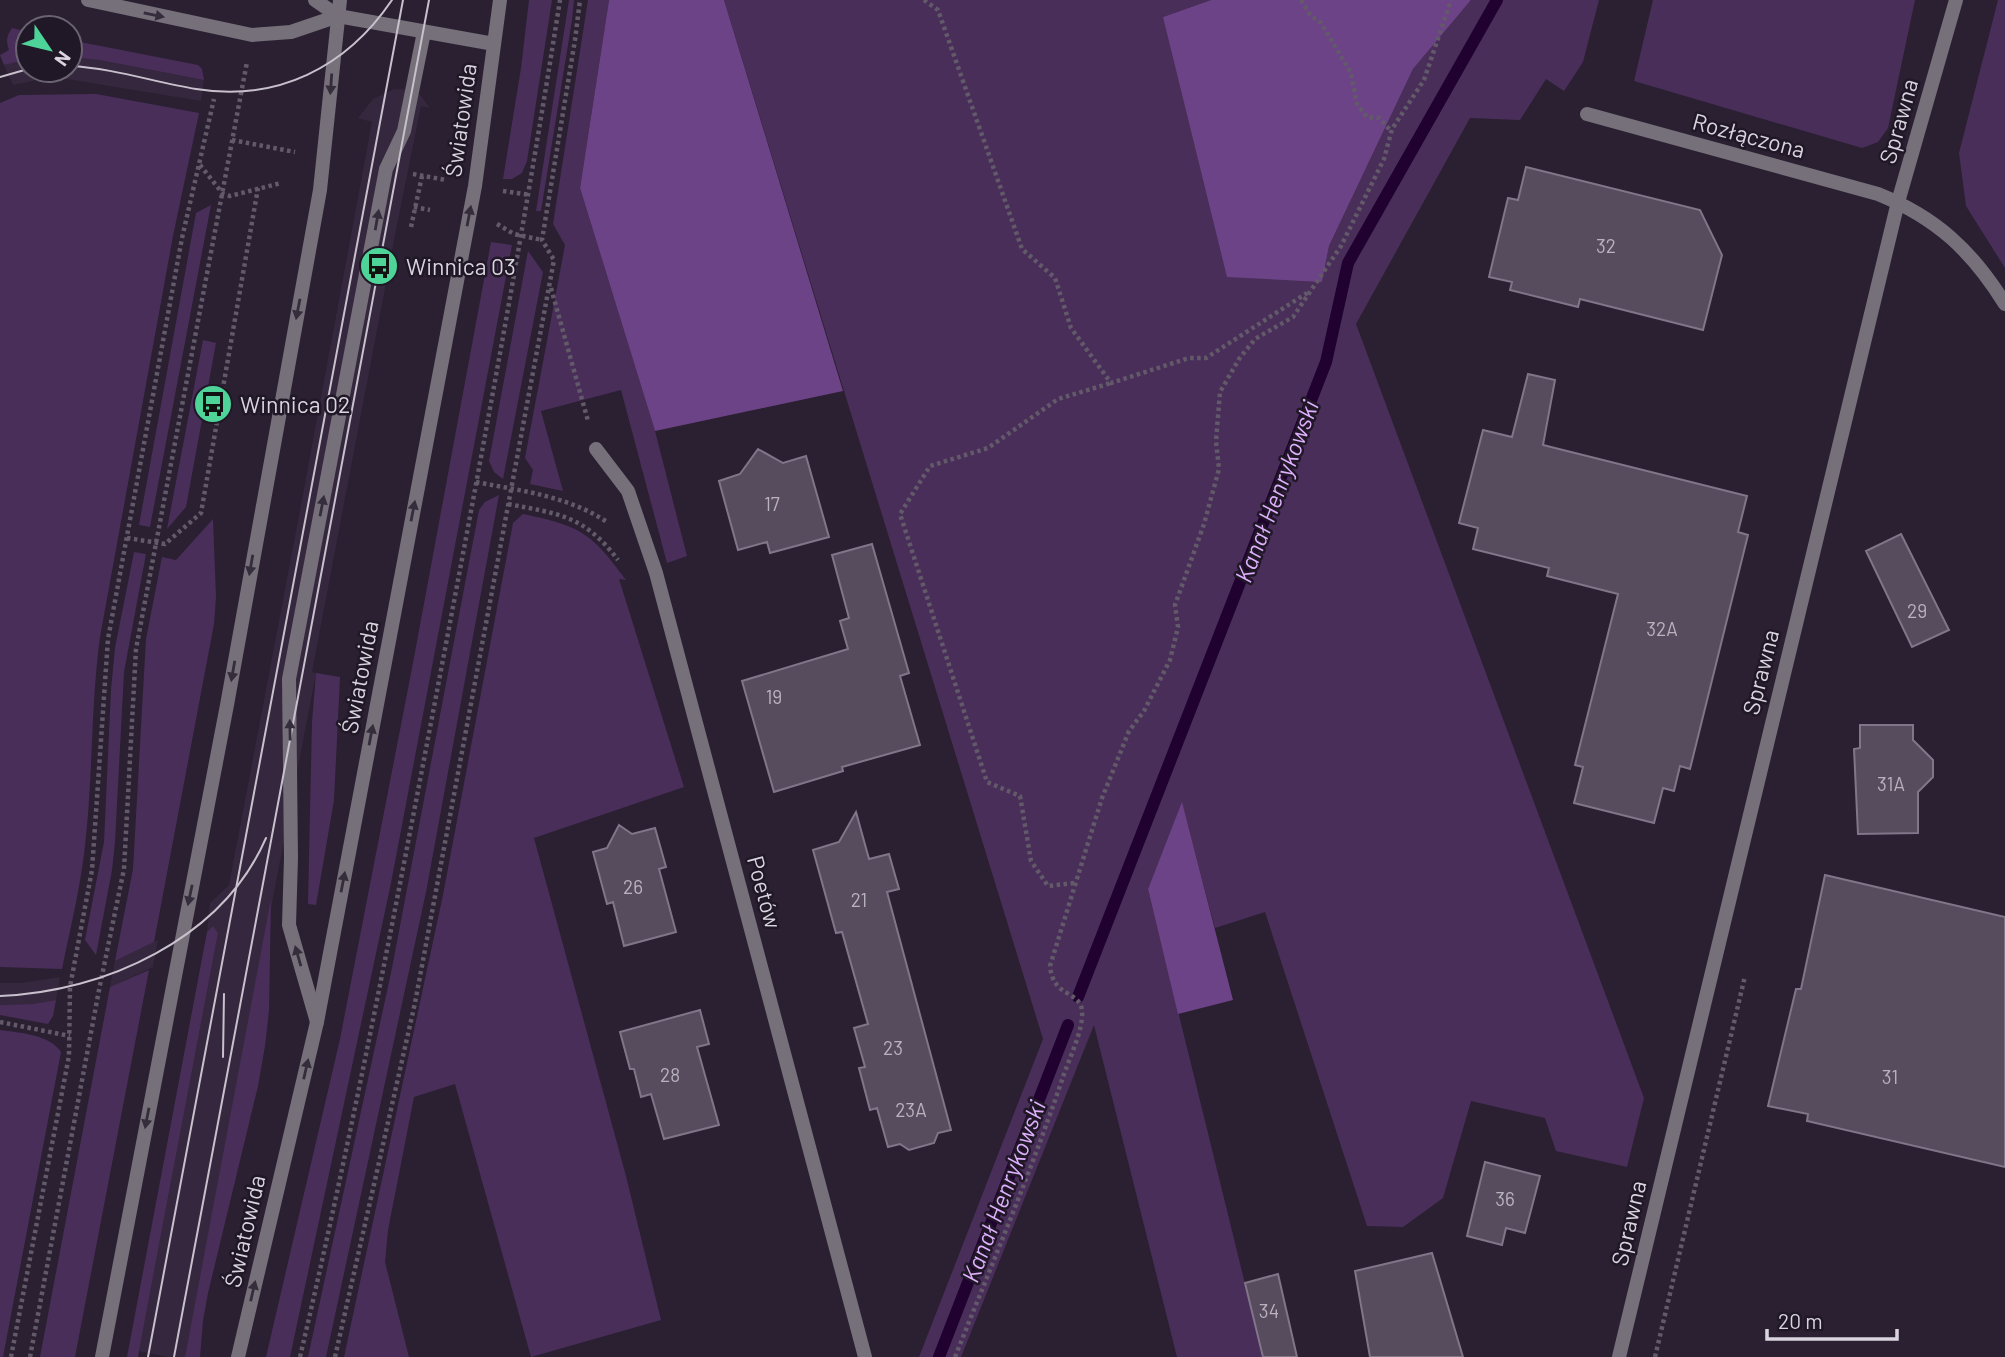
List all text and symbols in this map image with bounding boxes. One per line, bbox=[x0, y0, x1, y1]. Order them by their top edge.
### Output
one-way arrow bbox=[143, 10, 165, 21]
north arrow bbox=[14, 14, 84, 84]
text: N bbox=[50, 47, 76, 71]
street label: Światowida bbox=[438, 61, 482, 179]
one-way arrow bbox=[326, 73, 337, 95]
street label: Sprawna bbox=[1873, 75, 1923, 167]
street label: Rozłączona bbox=[1690, 107, 1808, 163]
one-way arrow bbox=[463, 205, 474, 227]
one-way arrow bbox=[372, 209, 383, 231]
house number: 32 bbox=[1596, 234, 1616, 257]
bus stop icon: Winnica 03 bbox=[358, 245, 400, 287]
place label: Winnica 03 bbox=[406, 252, 516, 280]
one-way arrow bbox=[292, 298, 303, 320]
bus stop icon: Winnica 02 bbox=[192, 383, 234, 425]
place label: Winnica 02 bbox=[240, 390, 350, 418]
water label: Kanał Henrykowski bbox=[1228, 396, 1324, 586]
house number: 17 bbox=[764, 492, 780, 515]
one-way arrow bbox=[317, 495, 328, 517]
one-way arrow bbox=[408, 500, 419, 522]
one-way arrow bbox=[245, 554, 256, 576]
house number: 29 bbox=[1907, 599, 1927, 622]
house number: 32A bbox=[1646, 617, 1678, 640]
street label: Światowida bbox=[334, 618, 384, 736]
street label: Sprawna bbox=[1736, 626, 1784, 718]
one-way arrow bbox=[227, 660, 238, 682]
house number: 19 bbox=[766, 685, 782, 708]
one-way arrow bbox=[284, 719, 296, 741]
one-way arrow bbox=[366, 724, 377, 746]
house number: 31A bbox=[1877, 772, 1905, 795]
street label: Poetów bbox=[742, 852, 788, 932]
one-way arrow bbox=[338, 871, 349, 893]
house number: 26 bbox=[623, 875, 643, 898]
one-way arrow bbox=[185, 884, 196, 906]
house number: 21 bbox=[851, 888, 867, 911]
one-way arrow bbox=[293, 945, 303, 966]
house number: 23 bbox=[883, 1036, 903, 1059]
one-way arrow bbox=[301, 1058, 312, 1080]
house number: 28 bbox=[660, 1063, 680, 1086]
house number: 31 bbox=[1882, 1065, 1898, 1088]
water label: Kanał Henrykowski bbox=[955, 1096, 1051, 1286]
house number: 23A bbox=[895, 1098, 927, 1121]
one-way arrow bbox=[142, 1107, 153, 1129]
street label: Światowida bbox=[217, 1172, 271, 1290]
street label: Sprawna bbox=[1605, 1178, 1651, 1268]
house number: 36 bbox=[1495, 1187, 1515, 1210]
one-way arrow bbox=[248, 1280, 259, 1302]
scale bar bbox=[1767, 1298, 1896, 1342]
house number: 34 bbox=[1259, 1299, 1279, 1322]
text: 20 m bbox=[1778, 1308, 1823, 1333]

